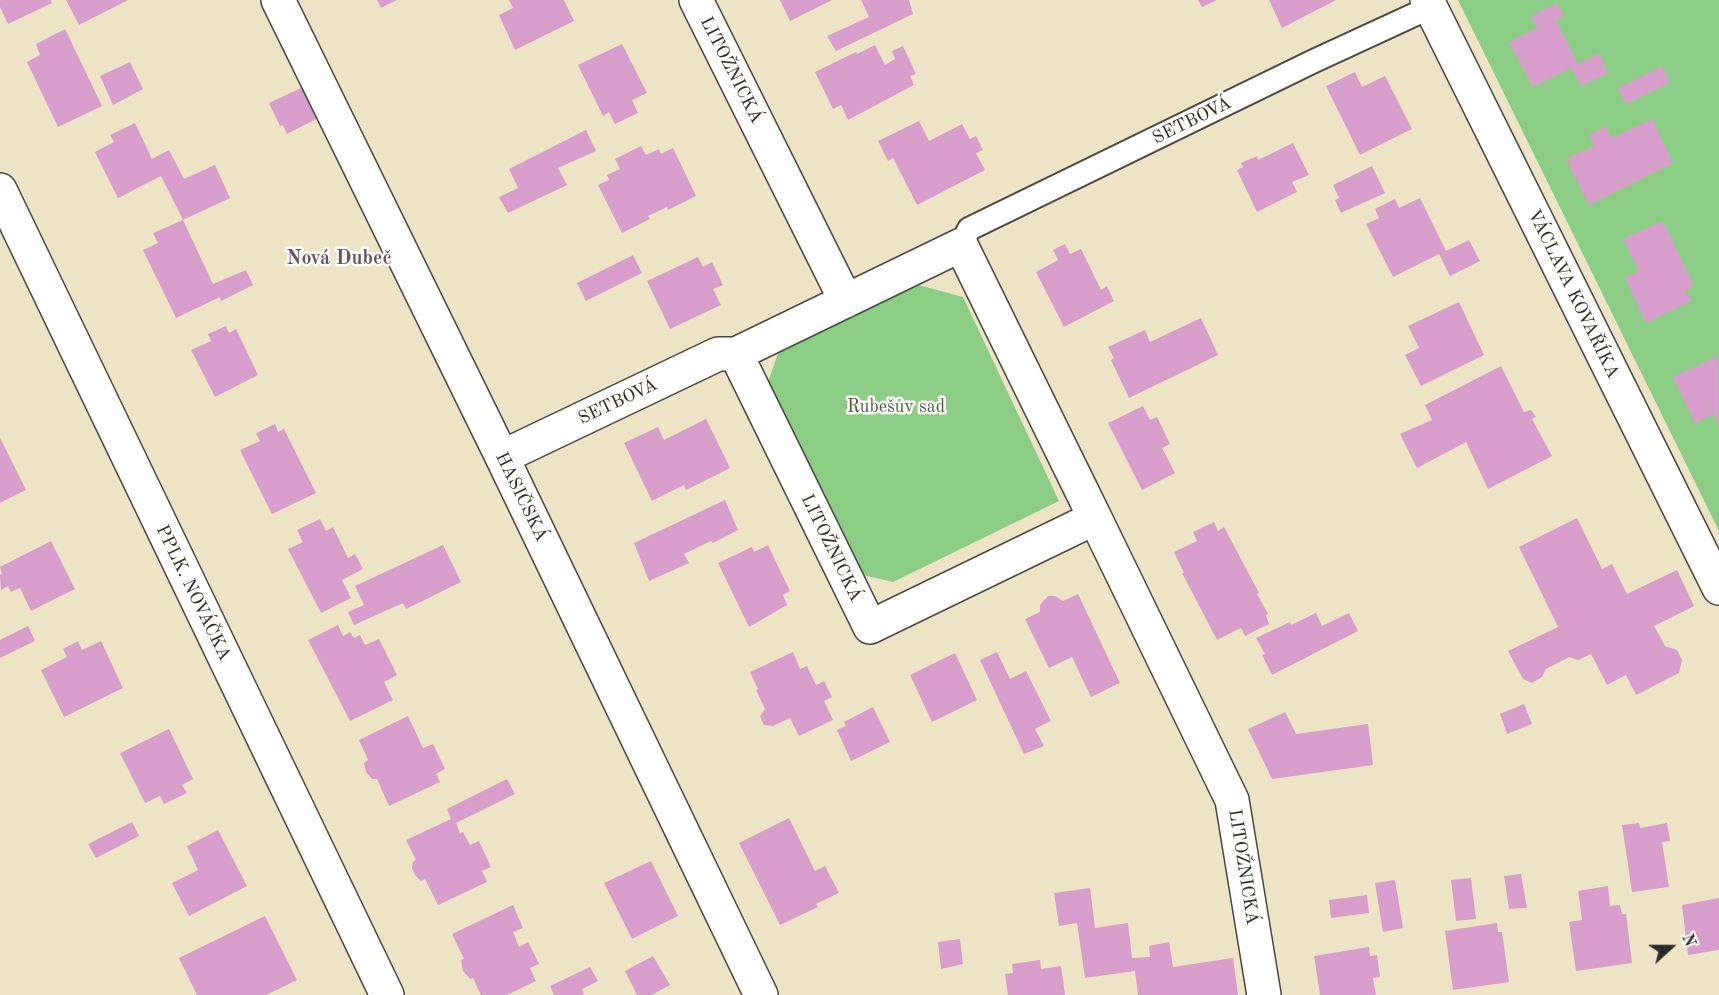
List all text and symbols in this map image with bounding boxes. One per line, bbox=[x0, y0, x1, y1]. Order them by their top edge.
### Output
street label: LITOŽNICKÁ bbox=[695, 13, 767, 127]
street label: SETBOVÁ bbox=[1149, 93, 1235, 149]
street label: VÁCLAVA KOVAŘÍKA bbox=[1523, 206, 1623, 382]
district label: Nová Dubeč bbox=[286, 247, 392, 271]
street label: SETBOVÁ bbox=[575, 374, 661, 430]
park label: Rubešův sad bbox=[847, 396, 945, 418]
street label: HASIČSKÁ bbox=[490, 449, 552, 545]
street label: LITOŽNICKÁ bbox=[796, 491, 866, 605]
street label: PPLK. NOVÁČKA bbox=[151, 521, 235, 665]
street label: LITOŽNICKÁ bbox=[1223, 808, 1263, 926]
north arrow bbox=[1641, 917, 1701, 977]
text: N bbox=[1678, 932, 1697, 949]

